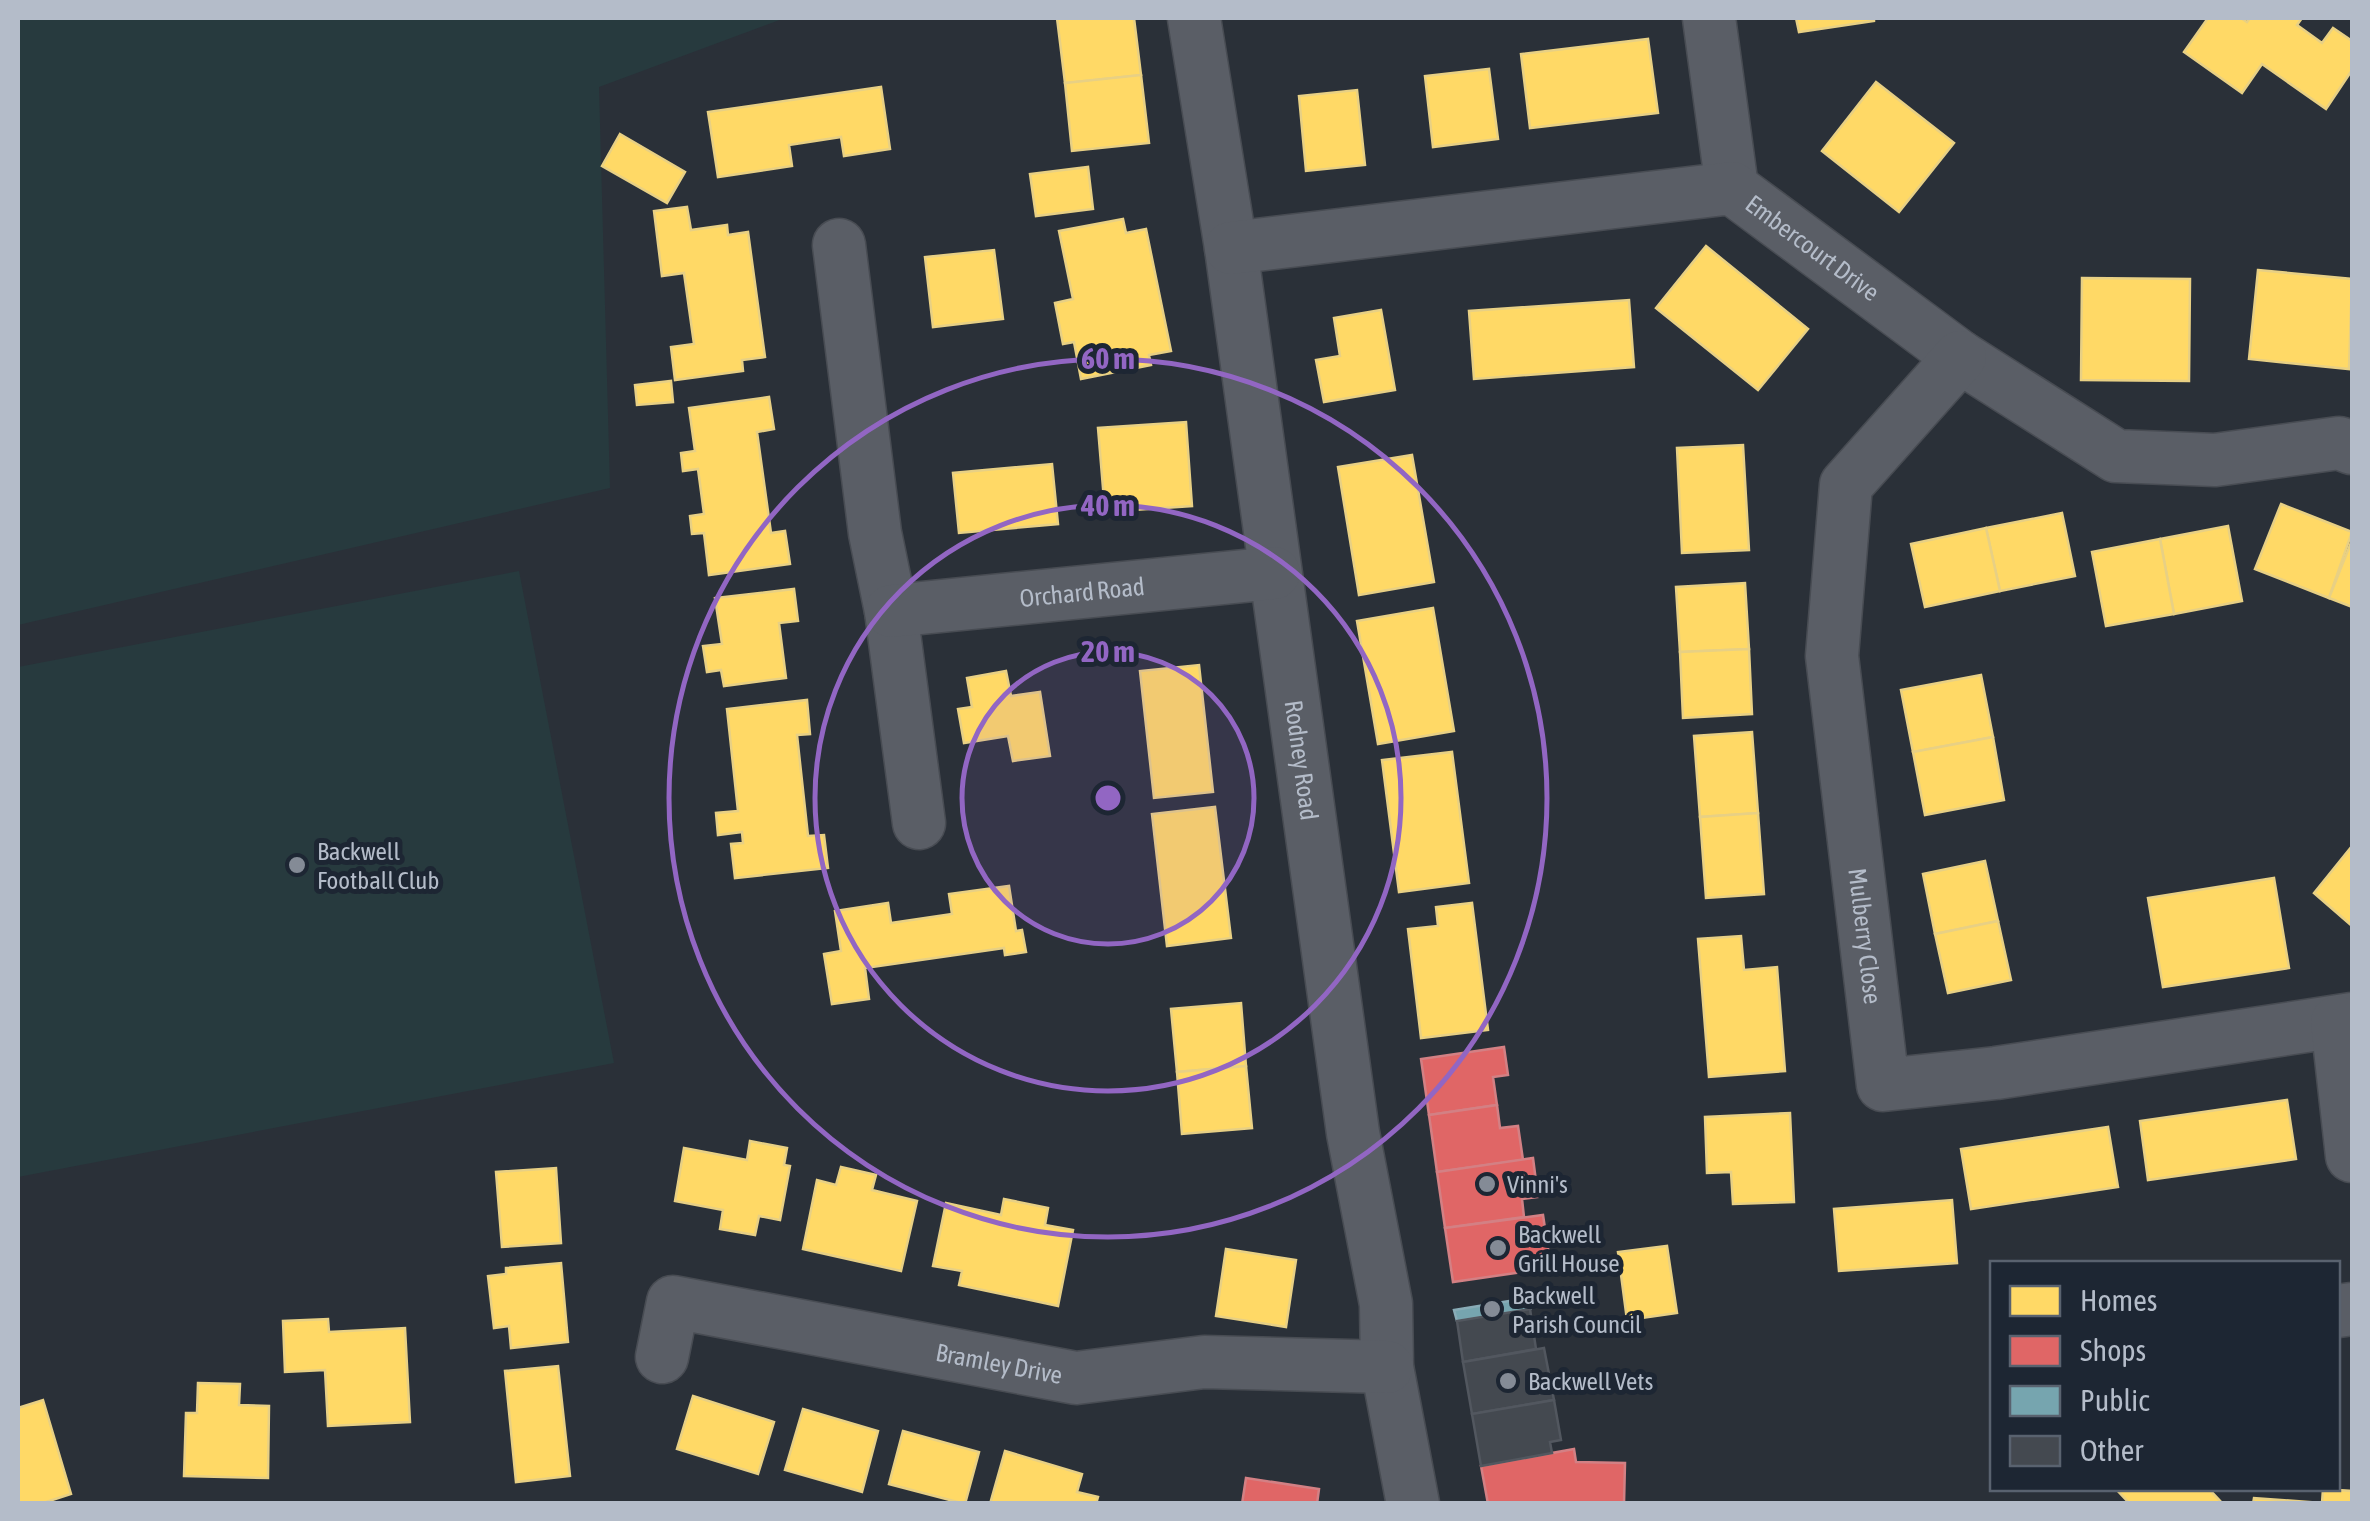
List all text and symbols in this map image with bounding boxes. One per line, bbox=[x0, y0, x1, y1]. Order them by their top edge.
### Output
street label: Embercourt Drive bbox=[1741, 189, 1885, 306]
text: 60 m bbox=[1081, 341, 1135, 375]
text: 40 m bbox=[1080, 488, 1135, 522]
street label: Orchard Road bbox=[1018, 572, 1146, 612]
text: 20 m bbox=[1081, 634, 1135, 668]
street label: Rodney Road bbox=[1279, 698, 1324, 822]
centre of rings bbox=[1090, 780, 1126, 816]
place label: Backwell Football Club bbox=[317, 837, 439, 894]
marker: Backwell Football Club bbox=[286, 854, 308, 876]
street label: Mulberry Close bbox=[1843, 866, 1887, 1006]
place label: Vinni's bbox=[1507, 1170, 1568, 1198]
marker: Vinni's bbox=[1476, 1173, 1498, 1195]
place label: Backwell Grill House bbox=[1518, 1220, 1620, 1277]
marker: Backwell Grill House bbox=[1487, 1237, 1509, 1259]
legend bbox=[1990, 1261, 2340, 1491]
place label: Backwell Parish Council bbox=[1512, 1281, 1642, 1338]
text: Homes bbox=[2080, 1283, 2157, 1317]
marker: Backwell Parish Council bbox=[1481, 1298, 1503, 1320]
text: Shops bbox=[2080, 1333, 2146, 1367]
street label: Bramley Drive bbox=[934, 1338, 1065, 1389]
place label: Backwell Vets bbox=[1528, 1367, 1653, 1395]
marker: Backwell Vets bbox=[1497, 1370, 1519, 1392]
text: Public bbox=[2080, 1383, 2150, 1417]
text: Other bbox=[2080, 1433, 2144, 1467]

